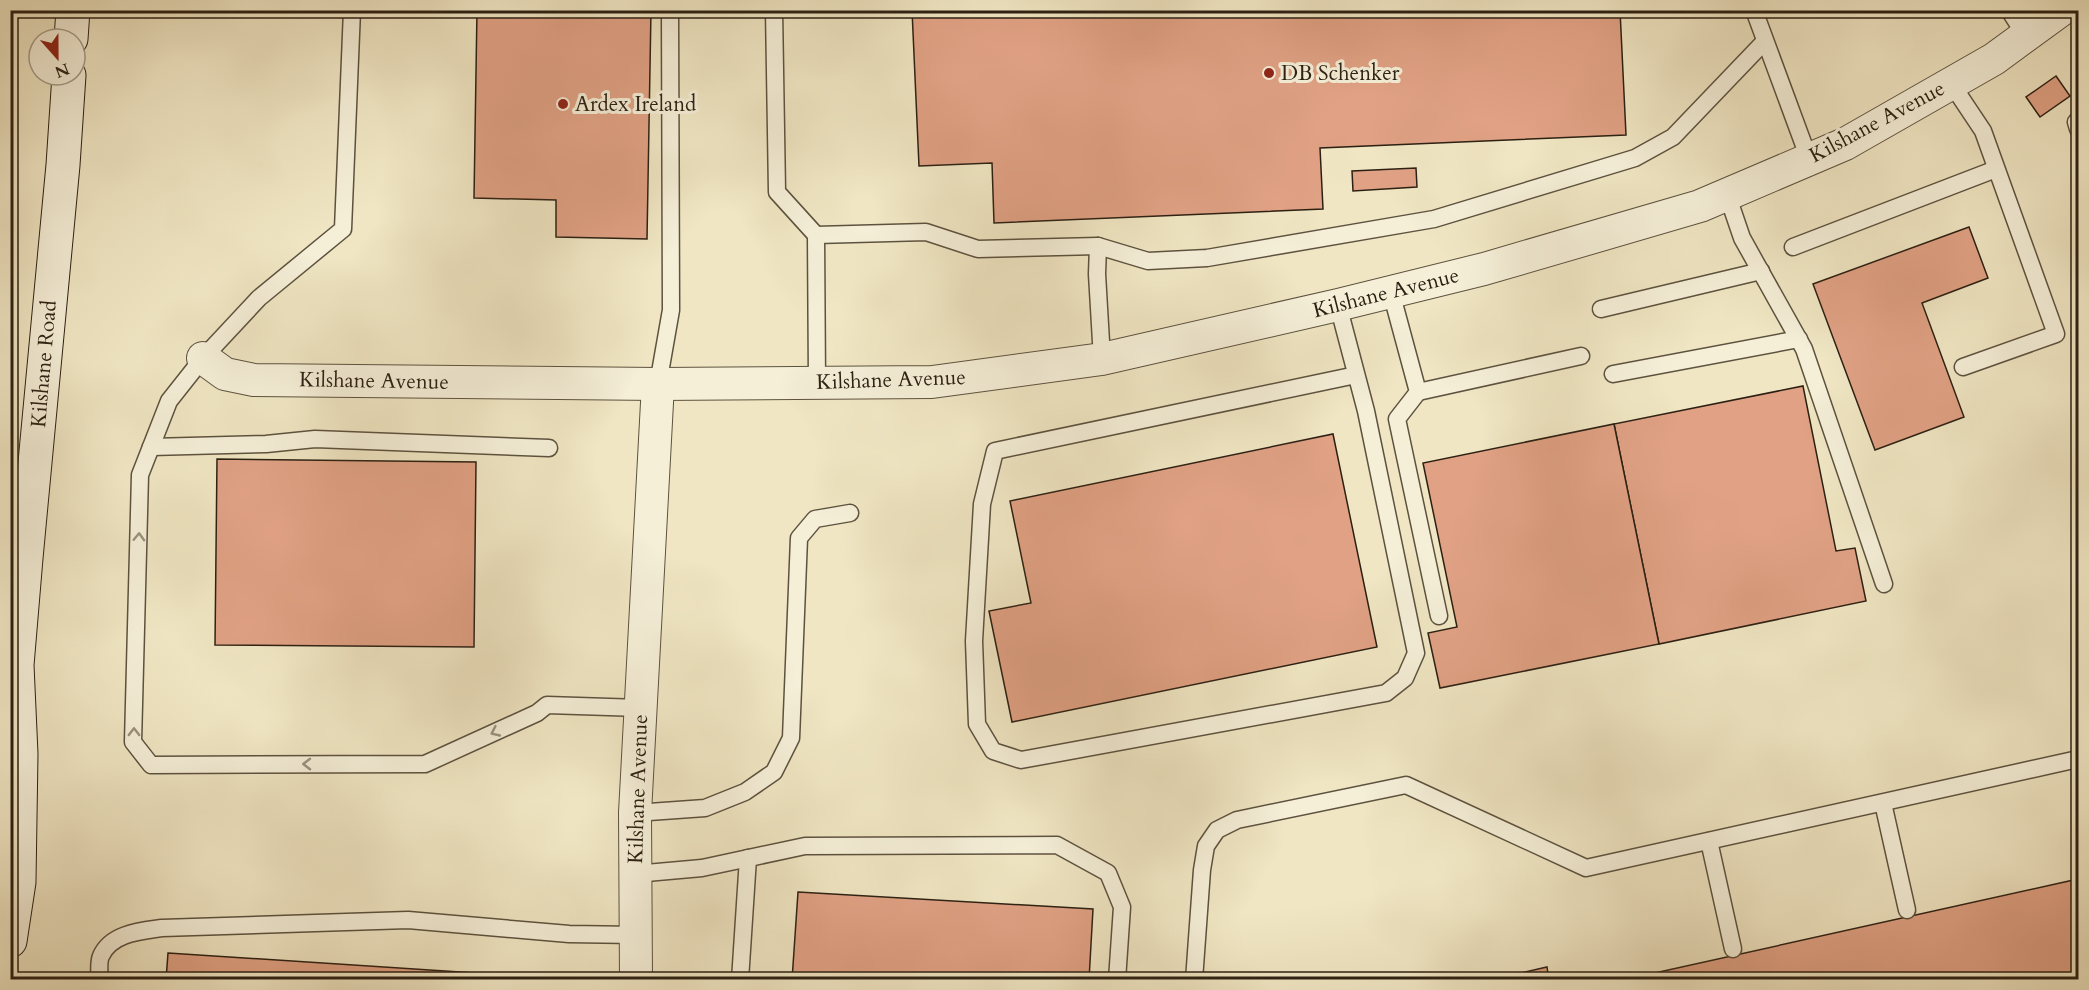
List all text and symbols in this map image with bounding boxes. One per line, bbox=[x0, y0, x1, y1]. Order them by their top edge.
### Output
north arrow bbox=[27, 27, 87, 87]
text: N bbox=[51, 57, 72, 83]
place label: DB Schenker bbox=[1281, 59, 1400, 88]
marker: DB Schenker bbox=[1262, 66, 1276, 80]
street label: Kilshane Avenue bbox=[1804, 74, 1950, 170]
place label: Ardex Ireland bbox=[575, 90, 696, 119]
marker: Ardex Ireland bbox=[556, 97, 570, 111]
street label: Kilshane Avenue bbox=[1310, 261, 1462, 325]
street label: Kilshane Road bbox=[24, 299, 64, 429]
street label: Kilshane Avenue bbox=[816, 363, 966, 397]
street label: Kilshane Avenue bbox=[299, 365, 449, 397]
one-way arrow bbox=[132, 532, 145, 541]
street label: Kilshane Avenue bbox=[621, 714, 655, 864]
one-way arrow bbox=[491, 725, 502, 737]
one-way arrow bbox=[128, 727, 140, 736]
one-way arrow bbox=[303, 758, 312, 770]

